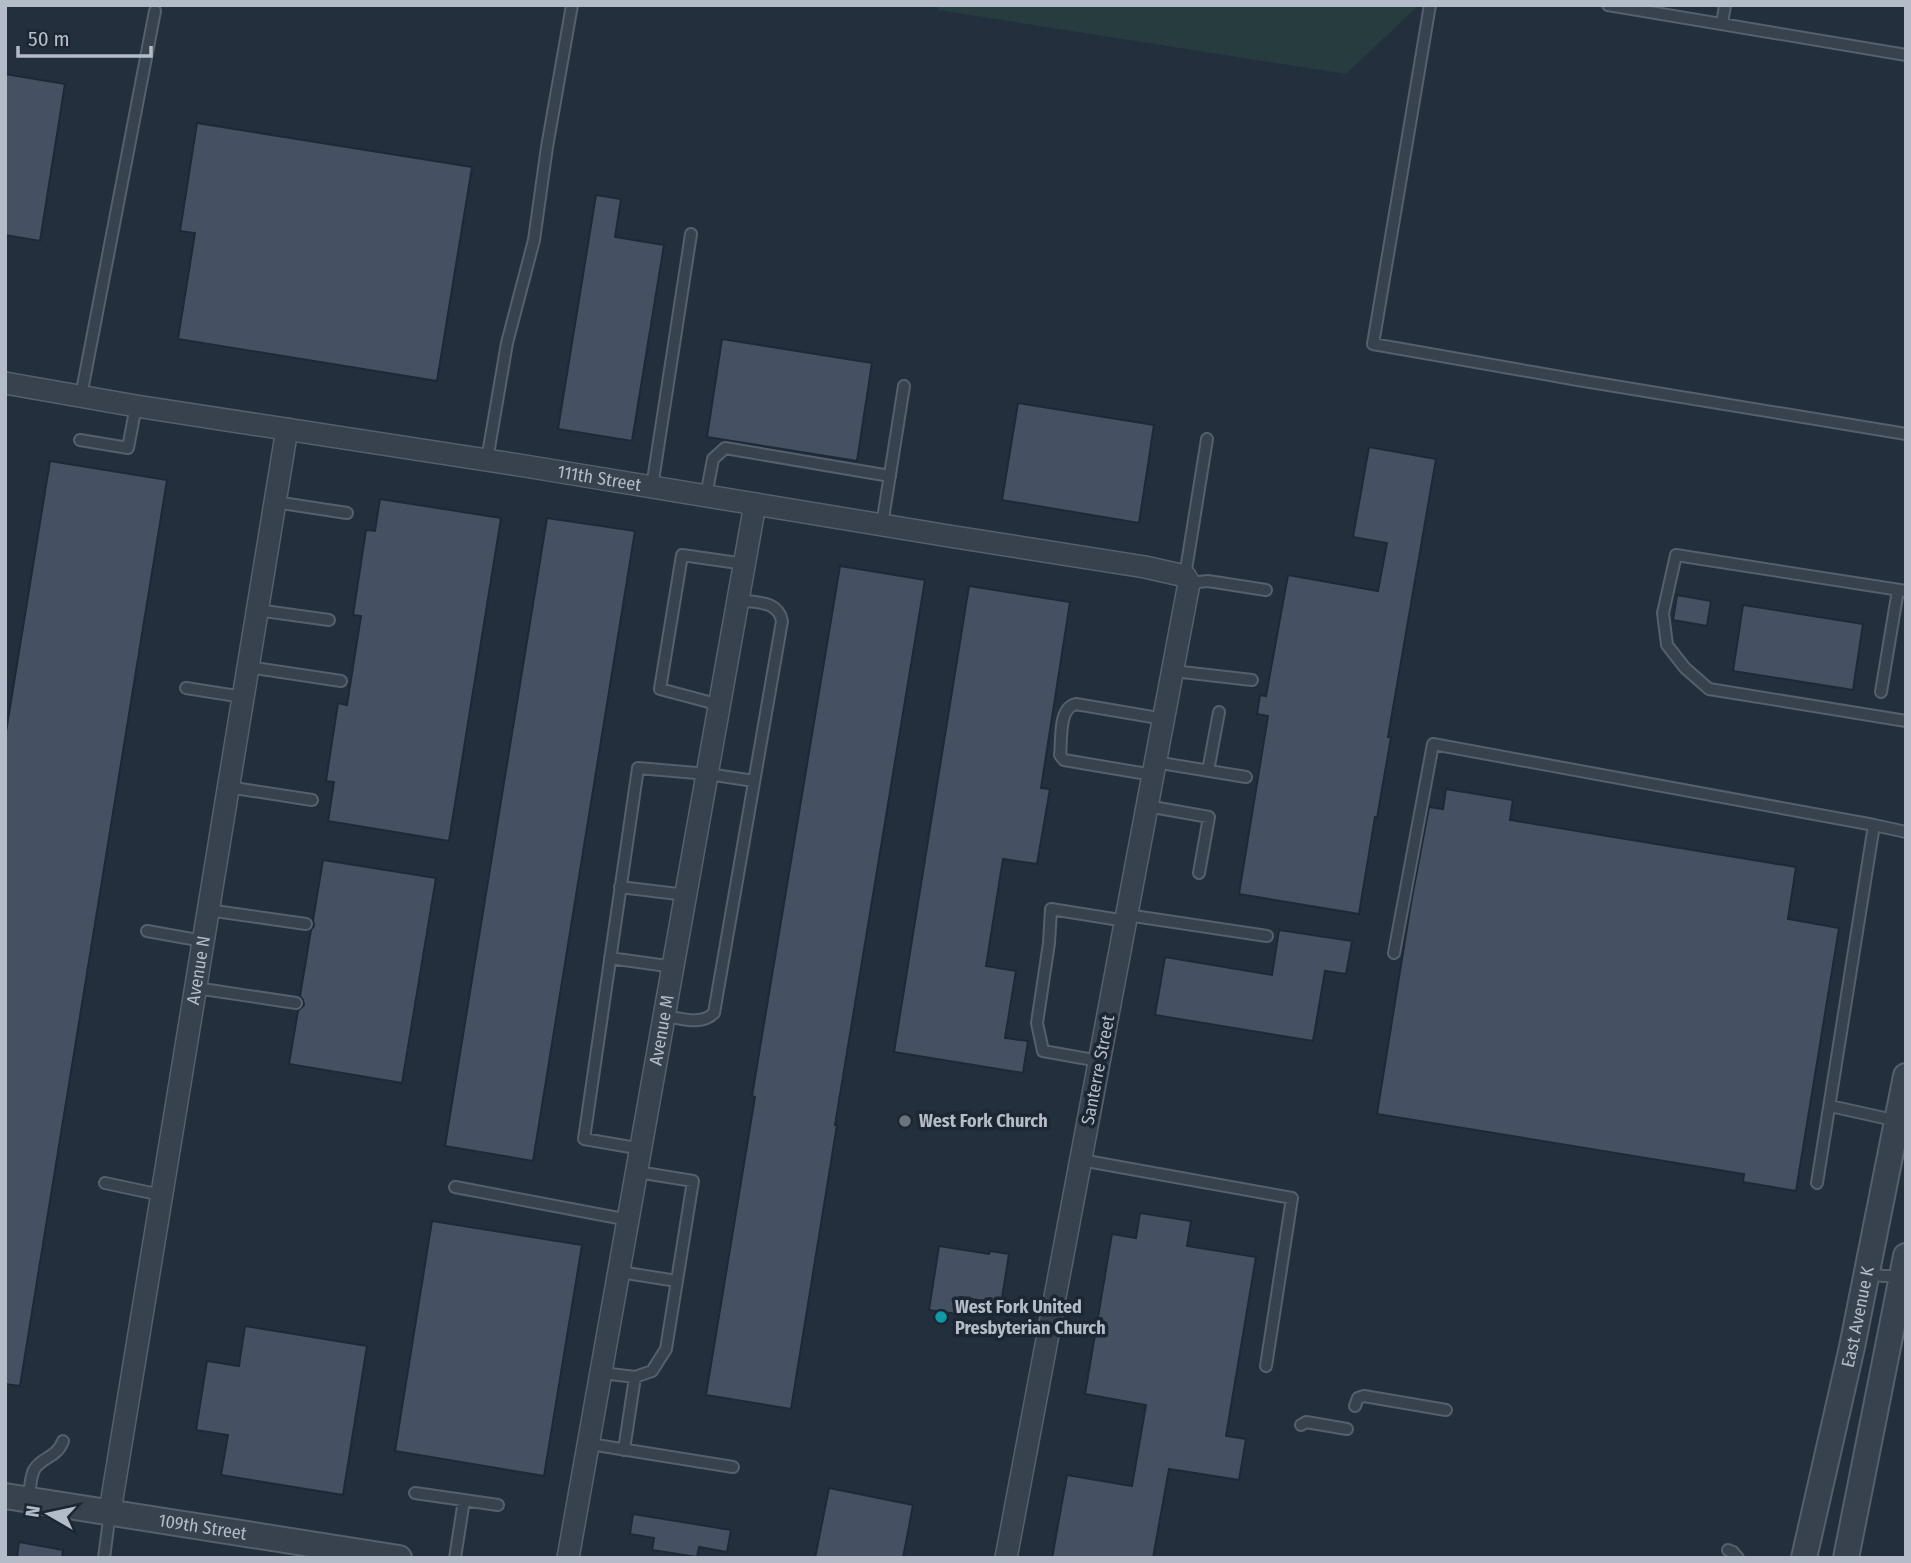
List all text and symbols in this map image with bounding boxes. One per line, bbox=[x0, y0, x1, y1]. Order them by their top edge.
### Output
scale bar bbox=[18, 14, 150, 58]
text: 50 m bbox=[28, 26, 70, 52]
street label: 111th Street bbox=[556, 461, 643, 496]
street label: Avenue N bbox=[182, 934, 215, 1006]
street label: Avenue M bbox=[645, 993, 679, 1067]
street label: Santerre Street bbox=[1077, 1013, 1119, 1127]
place label: West Fork Church bbox=[919, 1110, 1048, 1132]
marker: West Fork Church bbox=[897, 1113, 913, 1129]
street label: East Avenue K bbox=[1837, 1264, 1879, 1370]
place label: West Fork United Presbyterian Church bbox=[955, 1296, 1106, 1339]
marker: West Fork United Presbyterian Church bbox=[933, 1309, 949, 1325]
north arrow bbox=[14, 1479, 84, 1549]
text: N bbox=[20, 1504, 45, 1519]
street label: 109th Street bbox=[157, 1509, 248, 1545]

